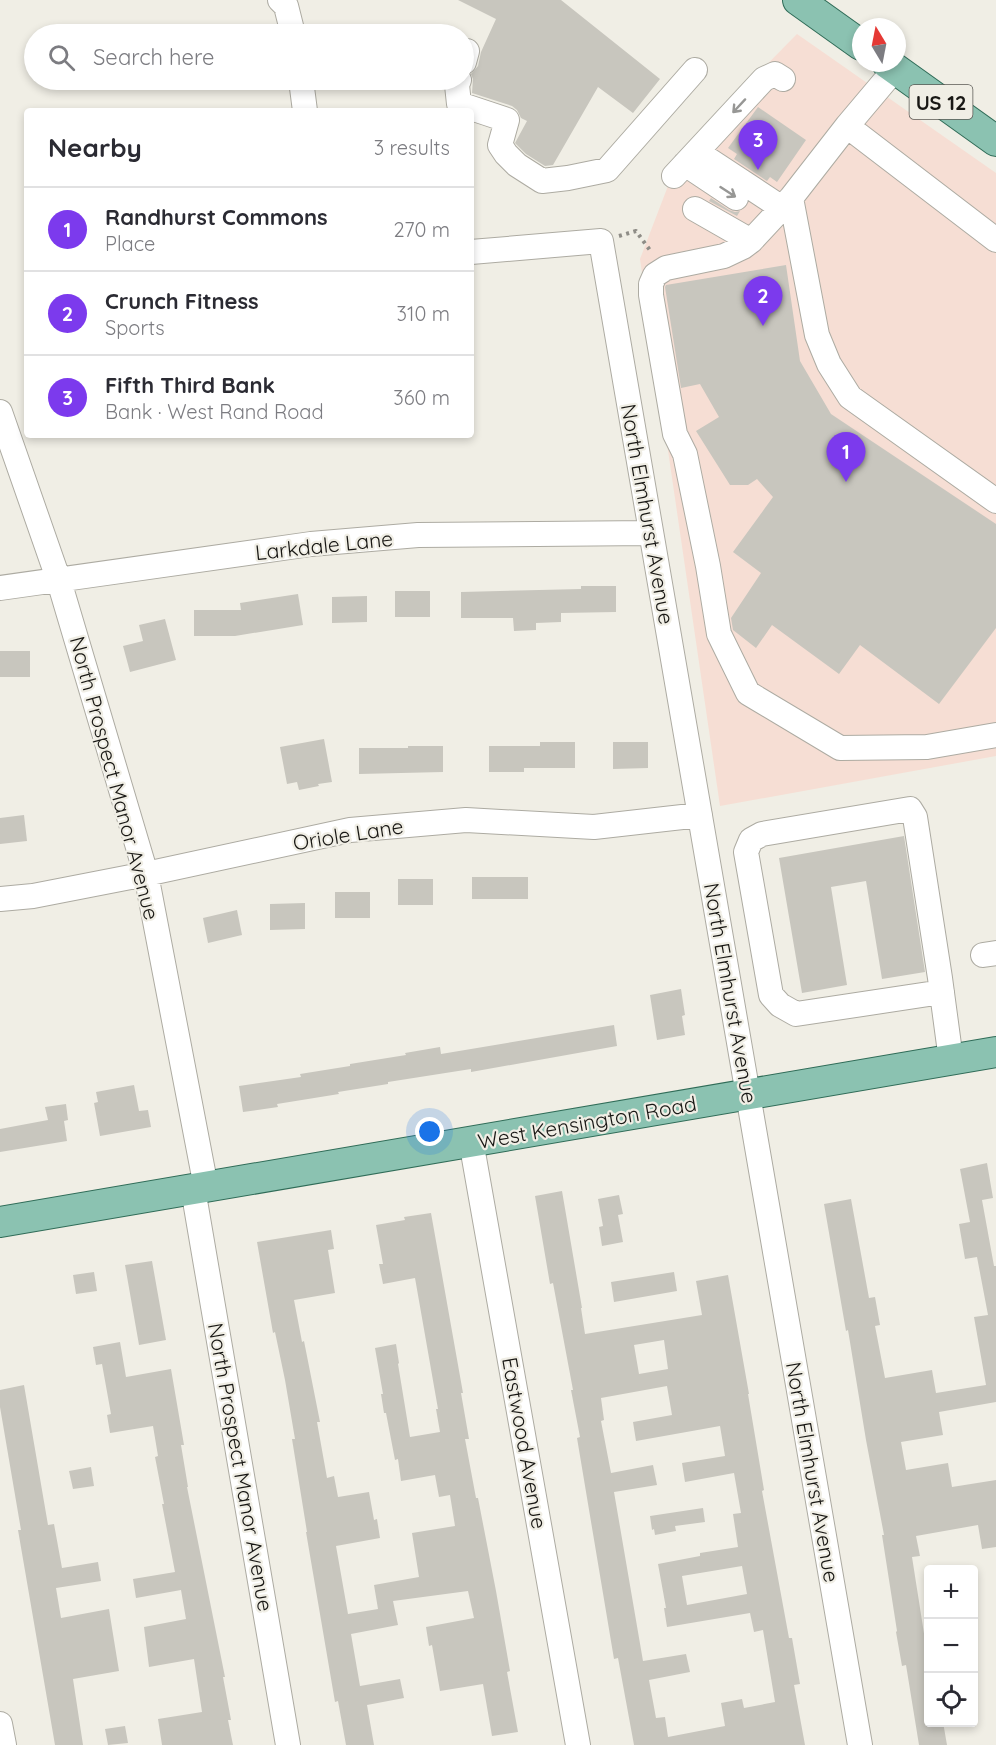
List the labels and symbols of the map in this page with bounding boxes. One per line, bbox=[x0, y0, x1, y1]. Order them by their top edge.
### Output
north arrow bbox=[852, 18, 906, 72]
road number: US 12 bbox=[910, 85, 972, 119]
one-way arrow bbox=[731, 99, 746, 114]
pin: 3 bbox=[738, 120, 777, 170]
one-way arrow bbox=[719, 186, 736, 199]
pin: 2 bbox=[744, 276, 783, 326]
street label: North Elmhurst Avenue bbox=[616, 402, 680, 626]
pin: 1 bbox=[826, 432, 866, 482]
street label: Larkdale Lane bbox=[254, 525, 394, 565]
street label: North Prospect Manor Avenue bbox=[65, 633, 165, 923]
street label: Oriole Lane bbox=[291, 812, 405, 856]
street label: North Elmhurst Avenue bbox=[699, 881, 763, 1105]
street label: West Kensington Road bbox=[476, 1090, 698, 1154]
your location bbox=[415, 1117, 444, 1146]
street label: North Prospect Manor Avenue bbox=[203, 1321, 279, 1613]
street label: Eastwood Avenue bbox=[497, 1355, 553, 1531]
street label: North Elmhurst Avenue bbox=[781, 1360, 845, 1584]

